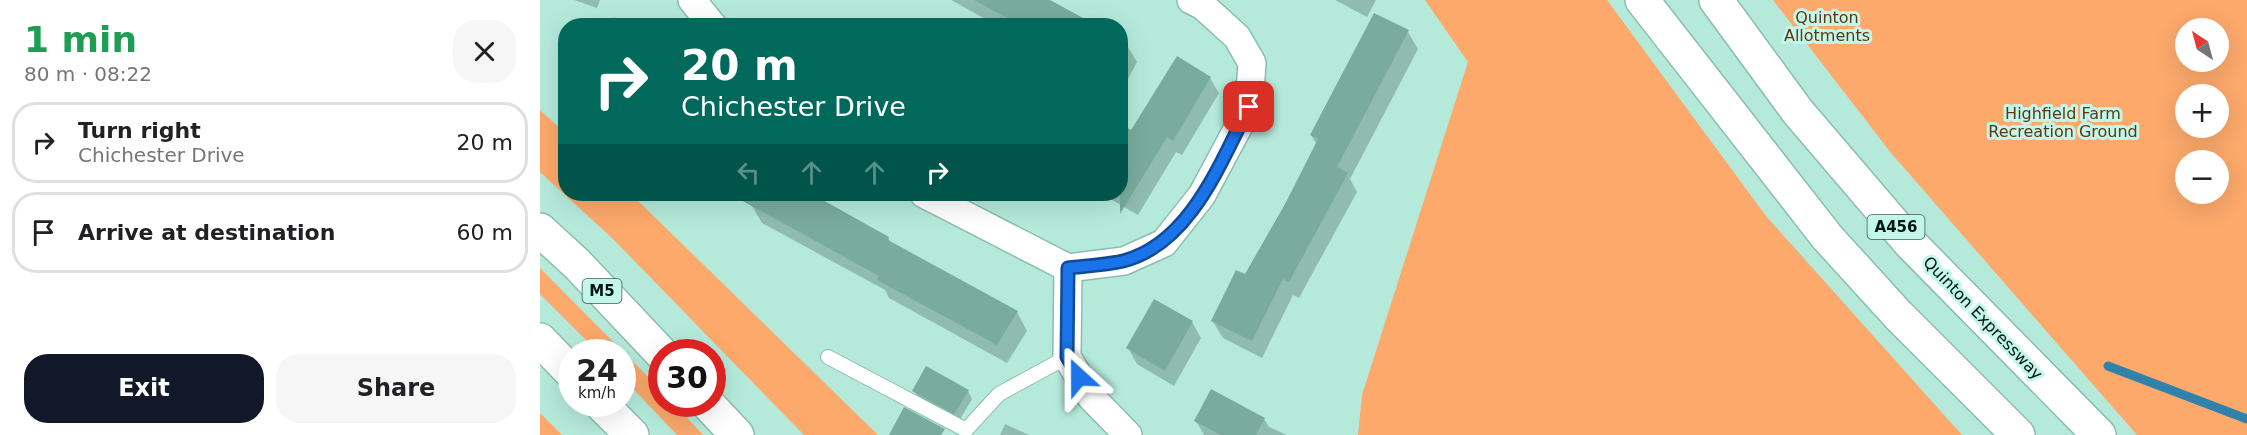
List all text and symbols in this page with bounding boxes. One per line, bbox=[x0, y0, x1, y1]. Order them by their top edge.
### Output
park label: Quinton Allotments bbox=[1784, 8, 1870, 45]
north arrow bbox=[2175, 18, 2229, 72]
map controls bbox=[2175, 18, 2229, 204]
text: 1 min bbox=[24, 19, 137, 60]
button: close bbox=[453, 20, 516, 83]
text: 20 m bbox=[681, 41, 798, 90]
icon: right bbox=[582, 42, 660, 120]
text: 80 m · 08:22 bbox=[24, 62, 152, 86]
pin bbox=[1223, 81, 1274, 132]
button: + bbox=[2175, 84, 2229, 138]
icon: arrive bbox=[1232, 90, 1265, 123]
text: Chichester Drive bbox=[681, 91, 906, 122]
park label: Highfield Farm Recreation Ground bbox=[1988, 104, 2138, 141]
text: Turn right bbox=[78, 118, 201, 143]
icon: right bbox=[27, 126, 60, 159]
text: 20 m bbox=[457, 130, 513, 155]
text: Chichester Drive bbox=[78, 143, 245, 167]
button: − bbox=[2175, 150, 2229, 204]
icon: left bbox=[732, 156, 765, 189]
icon: ahead bbox=[795, 156, 828, 189]
icon: ahead bbox=[858, 156, 891, 189]
icon: right bbox=[921, 156, 954, 189]
road number: A456 bbox=[1868, 215, 1924, 239]
icon: arrive bbox=[27, 216, 60, 249]
text: Arrive at destination bbox=[78, 220, 335, 245]
text: 60 m bbox=[457, 220, 513, 245]
street label: Quinton Expressway bbox=[1919, 253, 2047, 383]
road number: M5 bbox=[582, 279, 622, 303]
speed limit sign: 30 bbox=[648, 339, 726, 417]
position arrow bbox=[1047, 345, 1111, 409]
text: 24 bbox=[576, 353, 618, 388]
button: Exit bbox=[24, 354, 264, 423]
button: Share bbox=[276, 354, 516, 423]
text: km/h bbox=[578, 384, 616, 402]

